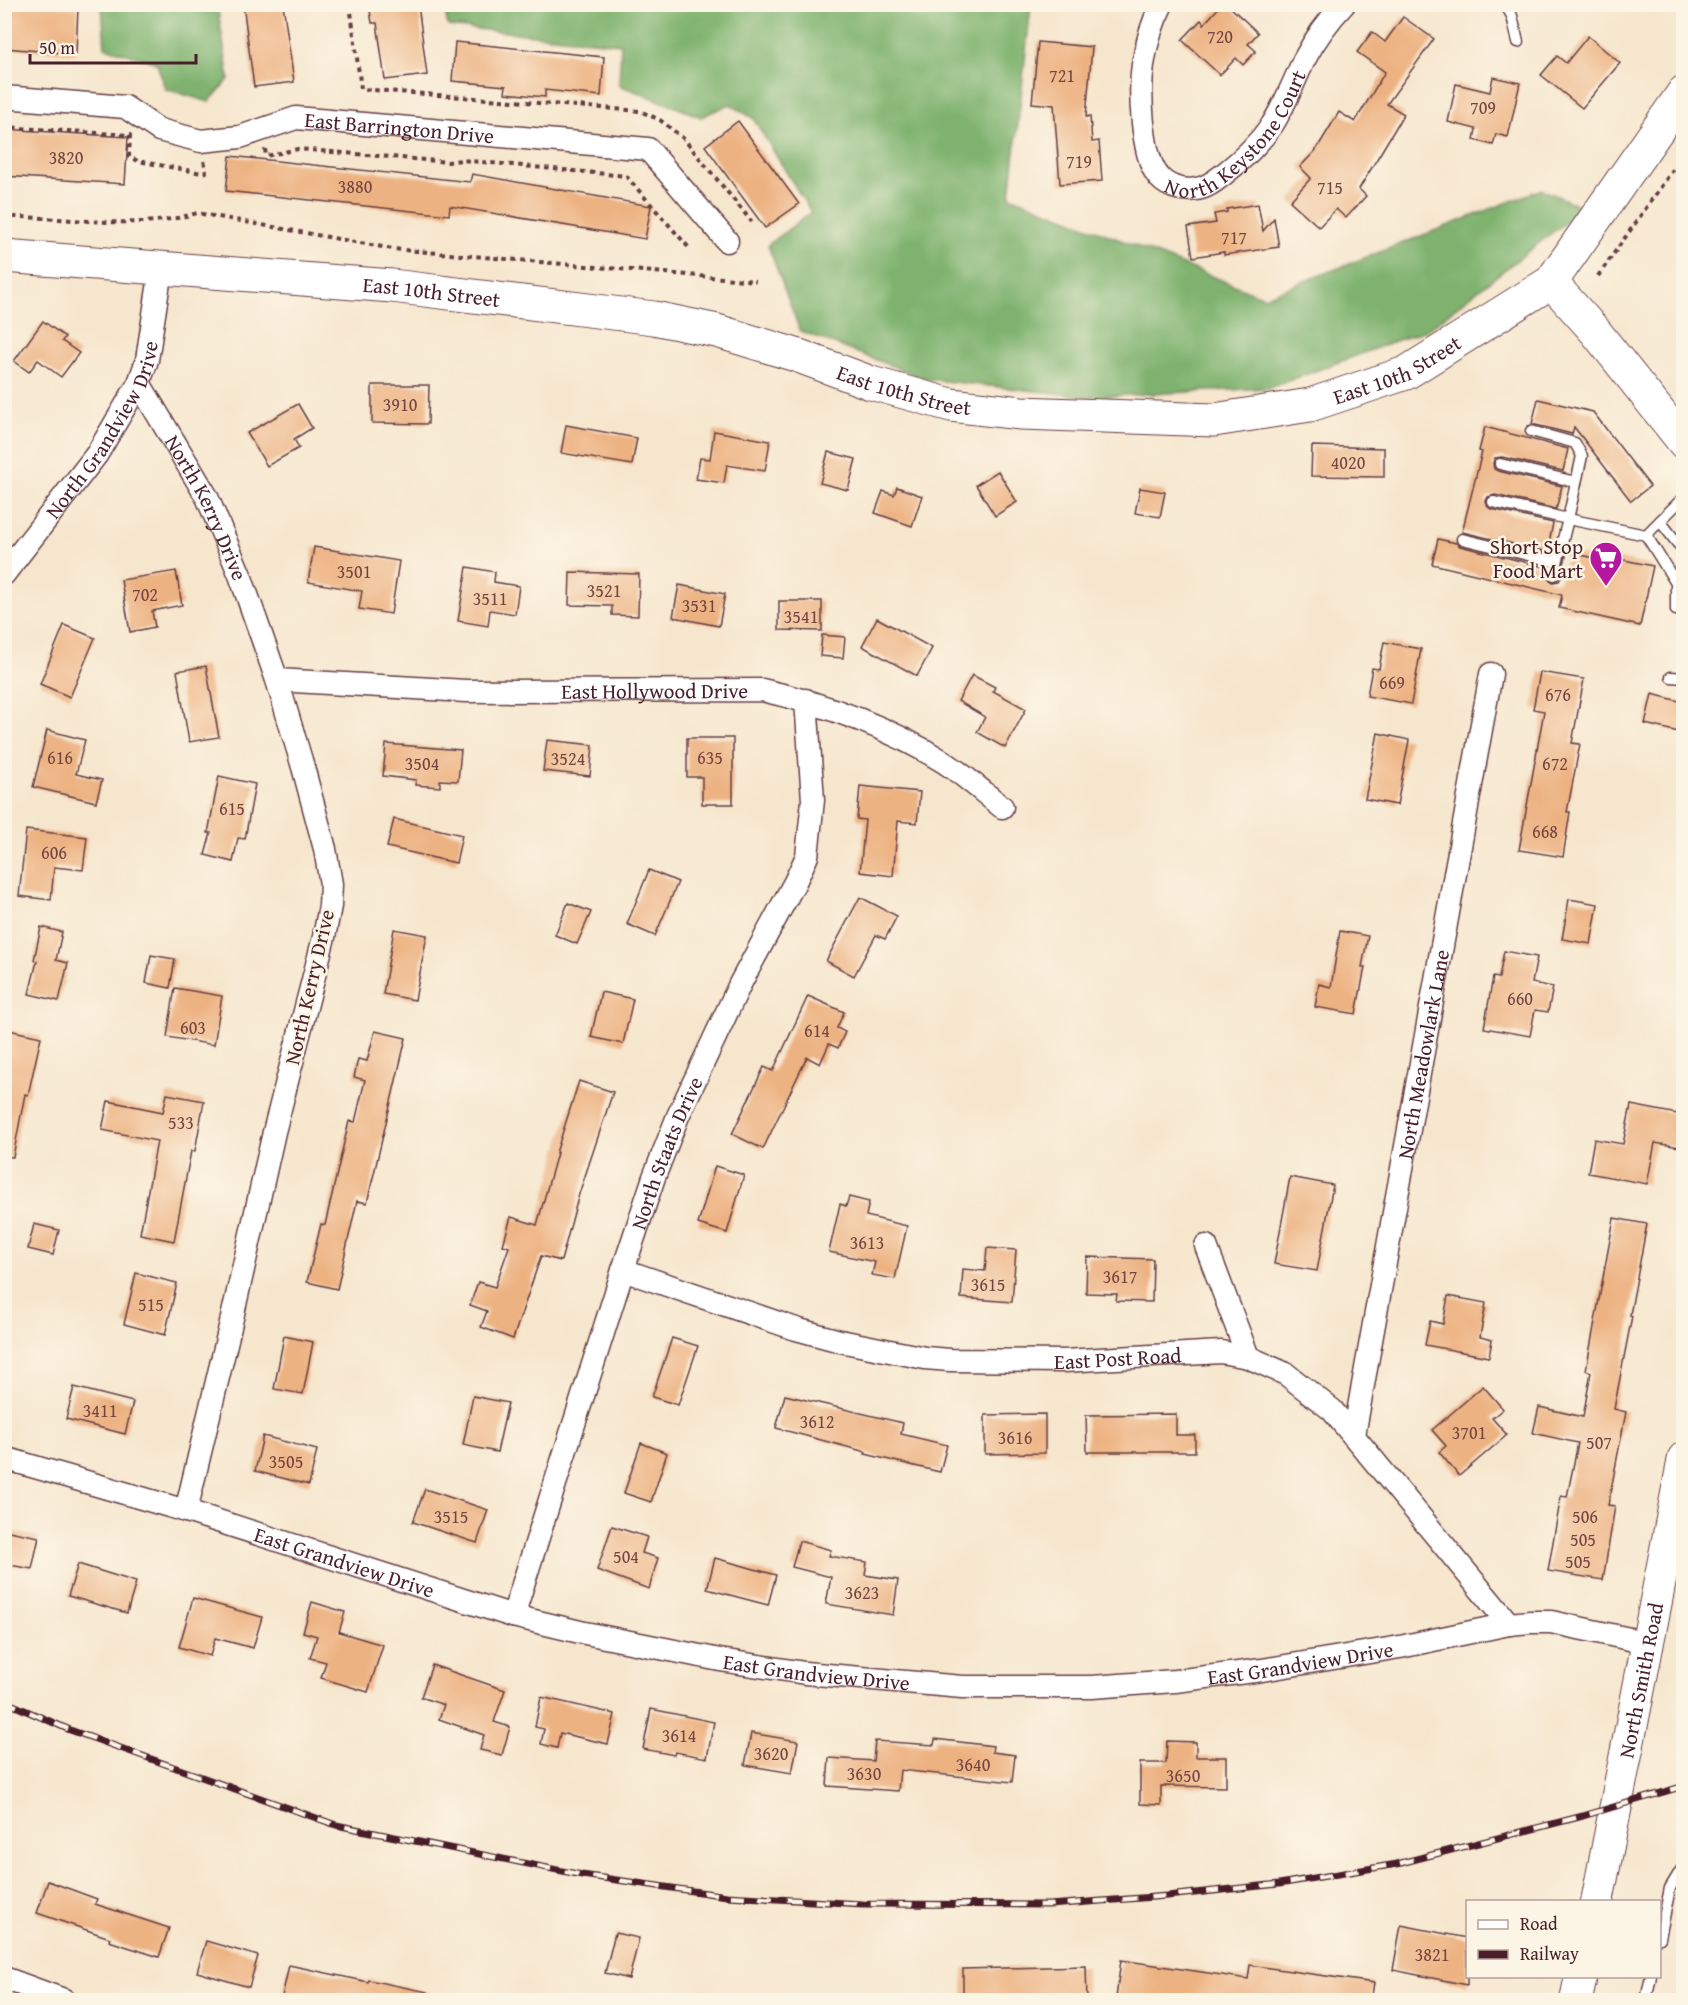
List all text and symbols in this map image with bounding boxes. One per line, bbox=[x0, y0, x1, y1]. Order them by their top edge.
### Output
house number: 720 bbox=[1207, 23, 1233, 50]
scale bar bbox=[30, 27, 196, 65]
text: 50 m bbox=[39, 34, 75, 61]
house number: 721 bbox=[1049, 62, 1075, 89]
street label: North Keystone Court bbox=[1160, 64, 1313, 206]
house number: 709 bbox=[1470, 94, 1496, 121]
street label: East Barrington Drive bbox=[303, 103, 496, 151]
house number: 3820 bbox=[49, 144, 84, 171]
house number: 719 bbox=[1066, 148, 1092, 175]
house number: 3880 bbox=[338, 173, 373, 200]
house number: 715 bbox=[1317, 174, 1343, 201]
house number: 717 bbox=[1221, 224, 1247, 251]
street label: East 10th Street bbox=[362, 268, 503, 315]
street label: East 10th Street bbox=[1329, 327, 1467, 412]
street label: North Grandview Drive bbox=[37, 339, 165, 525]
street label: East 10th Street bbox=[833, 356, 973, 423]
house number: 3910 bbox=[383, 391, 418, 418]
street label: North Kerry Drive bbox=[158, 429, 256, 585]
house number: 4020 bbox=[1331, 449, 1366, 476]
place label: Short Stop Food Mart bbox=[1490, 531, 1584, 586]
supermarket icon: Short Stop Food Mart bbox=[1588, 540, 1624, 587]
house number: 3501 bbox=[337, 558, 371, 585]
house number: 3521 bbox=[587, 577, 621, 604]
house number: 702 bbox=[132, 581, 158, 608]
house number: 3511 bbox=[473, 585, 507, 612]
house number: 3531 bbox=[682, 592, 716, 619]
house number: 3541 bbox=[784, 603, 818, 630]
house number: 669 bbox=[1379, 669, 1405, 696]
street label: East Hollywood Drive bbox=[561, 675, 748, 706]
house number: 676 bbox=[1545, 681, 1571, 708]
house number: 616 bbox=[47, 744, 73, 771]
house number: 635 bbox=[697, 744, 723, 771]
house number: 3524 bbox=[551, 745, 585, 772]
house number: 3504 bbox=[405, 750, 439, 777]
house number: 672 bbox=[1542, 750, 1568, 777]
house number: 615 bbox=[219, 795, 245, 822]
house number: 668 bbox=[1532, 818, 1558, 845]
house number: 606 bbox=[41, 839, 67, 866]
street label: North Kerry Drive bbox=[276, 906, 342, 1068]
street label: North Meadowlark Lane bbox=[1389, 947, 1457, 1161]
house number: 660 bbox=[1507, 985, 1533, 1012]
house number: 603 bbox=[180, 1014, 206, 1041]
house number: 614 bbox=[804, 1017, 830, 1044]
street label: North Staats Drive bbox=[622, 1071, 710, 1233]
house number: 533 bbox=[168, 1109, 194, 1136]
house number: 3613 bbox=[850, 1229, 884, 1256]
house number: 3617 bbox=[1103, 1263, 1137, 1290]
house number: 3615 bbox=[971, 1271, 1005, 1298]
house number: 515 bbox=[138, 1291, 164, 1318]
street label: East Post Road bbox=[1054, 1339, 1183, 1377]
house number: 3411 bbox=[83, 1397, 117, 1424]
house number: 3612 bbox=[800, 1408, 834, 1435]
house number: 3701 bbox=[1452, 1419, 1486, 1446]
house number: 3616 bbox=[998, 1424, 1032, 1451]
house number: 507 bbox=[1586, 1429, 1612, 1456]
house number: 3505 bbox=[269, 1448, 303, 1475]
house number: 3515 bbox=[434, 1503, 468, 1530]
house number: 506 bbox=[1572, 1503, 1598, 1530]
street label: East Grandview Drive bbox=[250, 1518, 439, 1605]
house number: 505 bbox=[1570, 1526, 1596, 1553]
house number: 504 bbox=[613, 1543, 639, 1570]
house number: 505 bbox=[1565, 1548, 1591, 1575]
house number: 3623 bbox=[845, 1579, 879, 1606]
street label: North Smith Road bbox=[1610, 1599, 1671, 1761]
street label: East Grandview Drive bbox=[1205, 1633, 1396, 1692]
street label: East Grandview Drive bbox=[721, 1645, 911, 1698]
house number: 3614 bbox=[662, 1722, 696, 1749]
house number: 3620 bbox=[754, 1740, 789, 1767]
house number: 3640 bbox=[956, 1751, 991, 1778]
house number: 3630 bbox=[847, 1760, 882, 1787]
house number: 3650 bbox=[1166, 1762, 1201, 1789]
legend bbox=[1466, 1900, 1661, 1978]
text: Road bbox=[1520, 1910, 1558, 1937]
text: Railway bbox=[1520, 1940, 1579, 1967]
house number: 3821 bbox=[1415, 1941, 1449, 1968]

